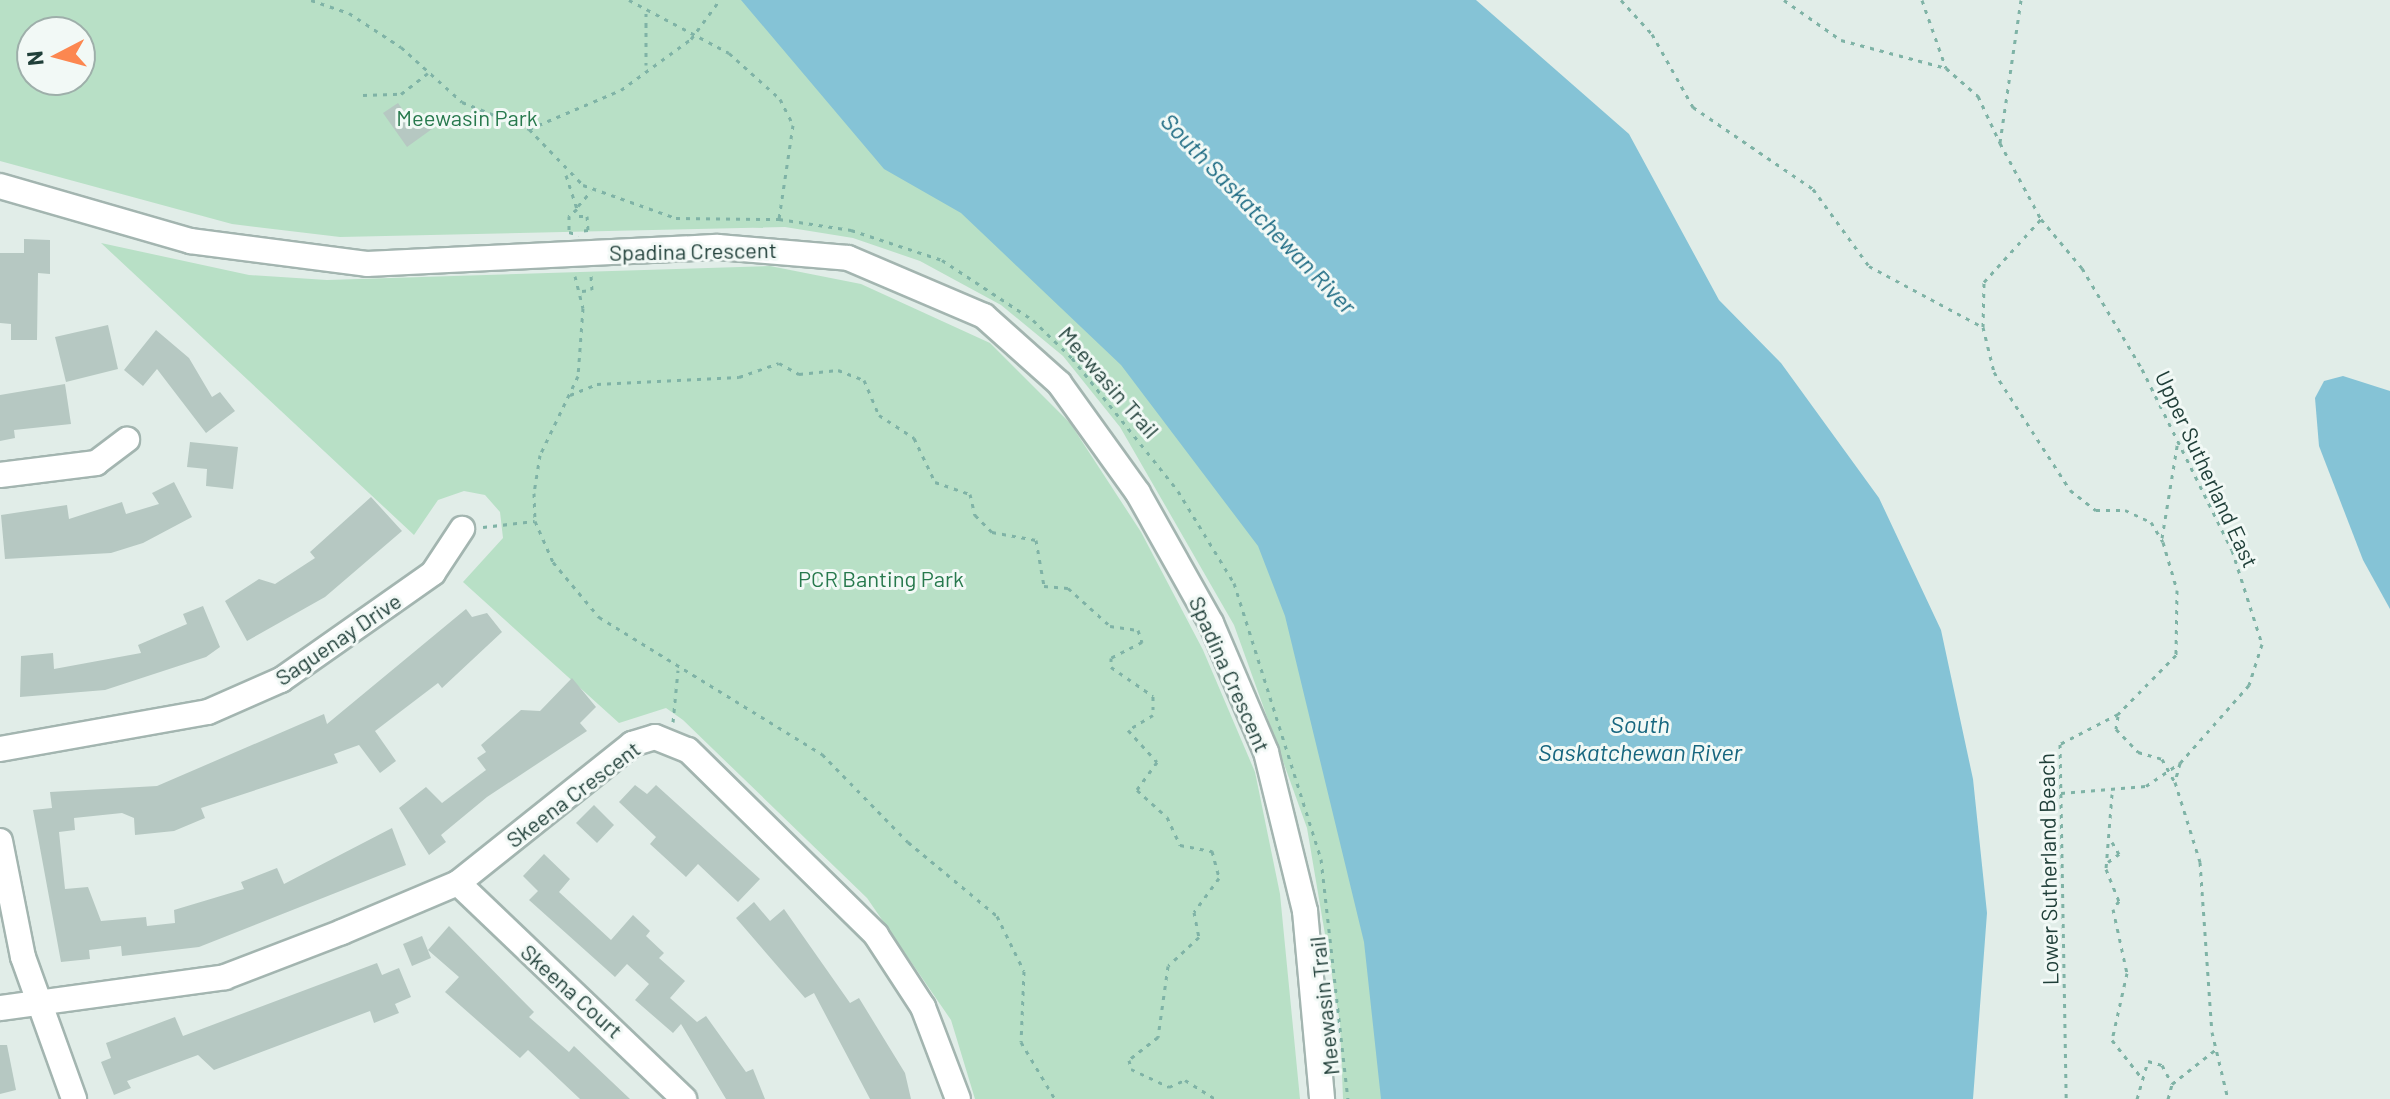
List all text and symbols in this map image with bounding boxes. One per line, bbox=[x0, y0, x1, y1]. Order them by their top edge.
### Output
north arrow bbox=[16, 16, 96, 96]
text: N bbox=[20, 50, 48, 67]
park label: Meewasin Park bbox=[396, 105, 538, 131]
water label: South Saskatchewan River bbox=[1155, 106, 1363, 320]
street label: Spadina Crescent bbox=[609, 236, 777, 266]
street label: Meewasin Trail bbox=[1053, 321, 1165, 443]
street label: Upper Sutherland East bbox=[2150, 366, 2264, 572]
park label: PCR Banting Park bbox=[798, 566, 964, 592]
street label: Saguenay Drive bbox=[270, 587, 406, 691]
street label: Spadina Crescent bbox=[1184, 592, 1276, 756]
water label: South Saskatchewan River bbox=[1538, 710, 1742, 766]
street label: Skeena Crescent bbox=[501, 735, 645, 853]
street label: Lower Sutherland Beach bbox=[2033, 753, 2063, 985]
street label: Meewasin Trail bbox=[1304, 935, 1344, 1077]
street label: Skeena Court bbox=[516, 938, 628, 1044]

